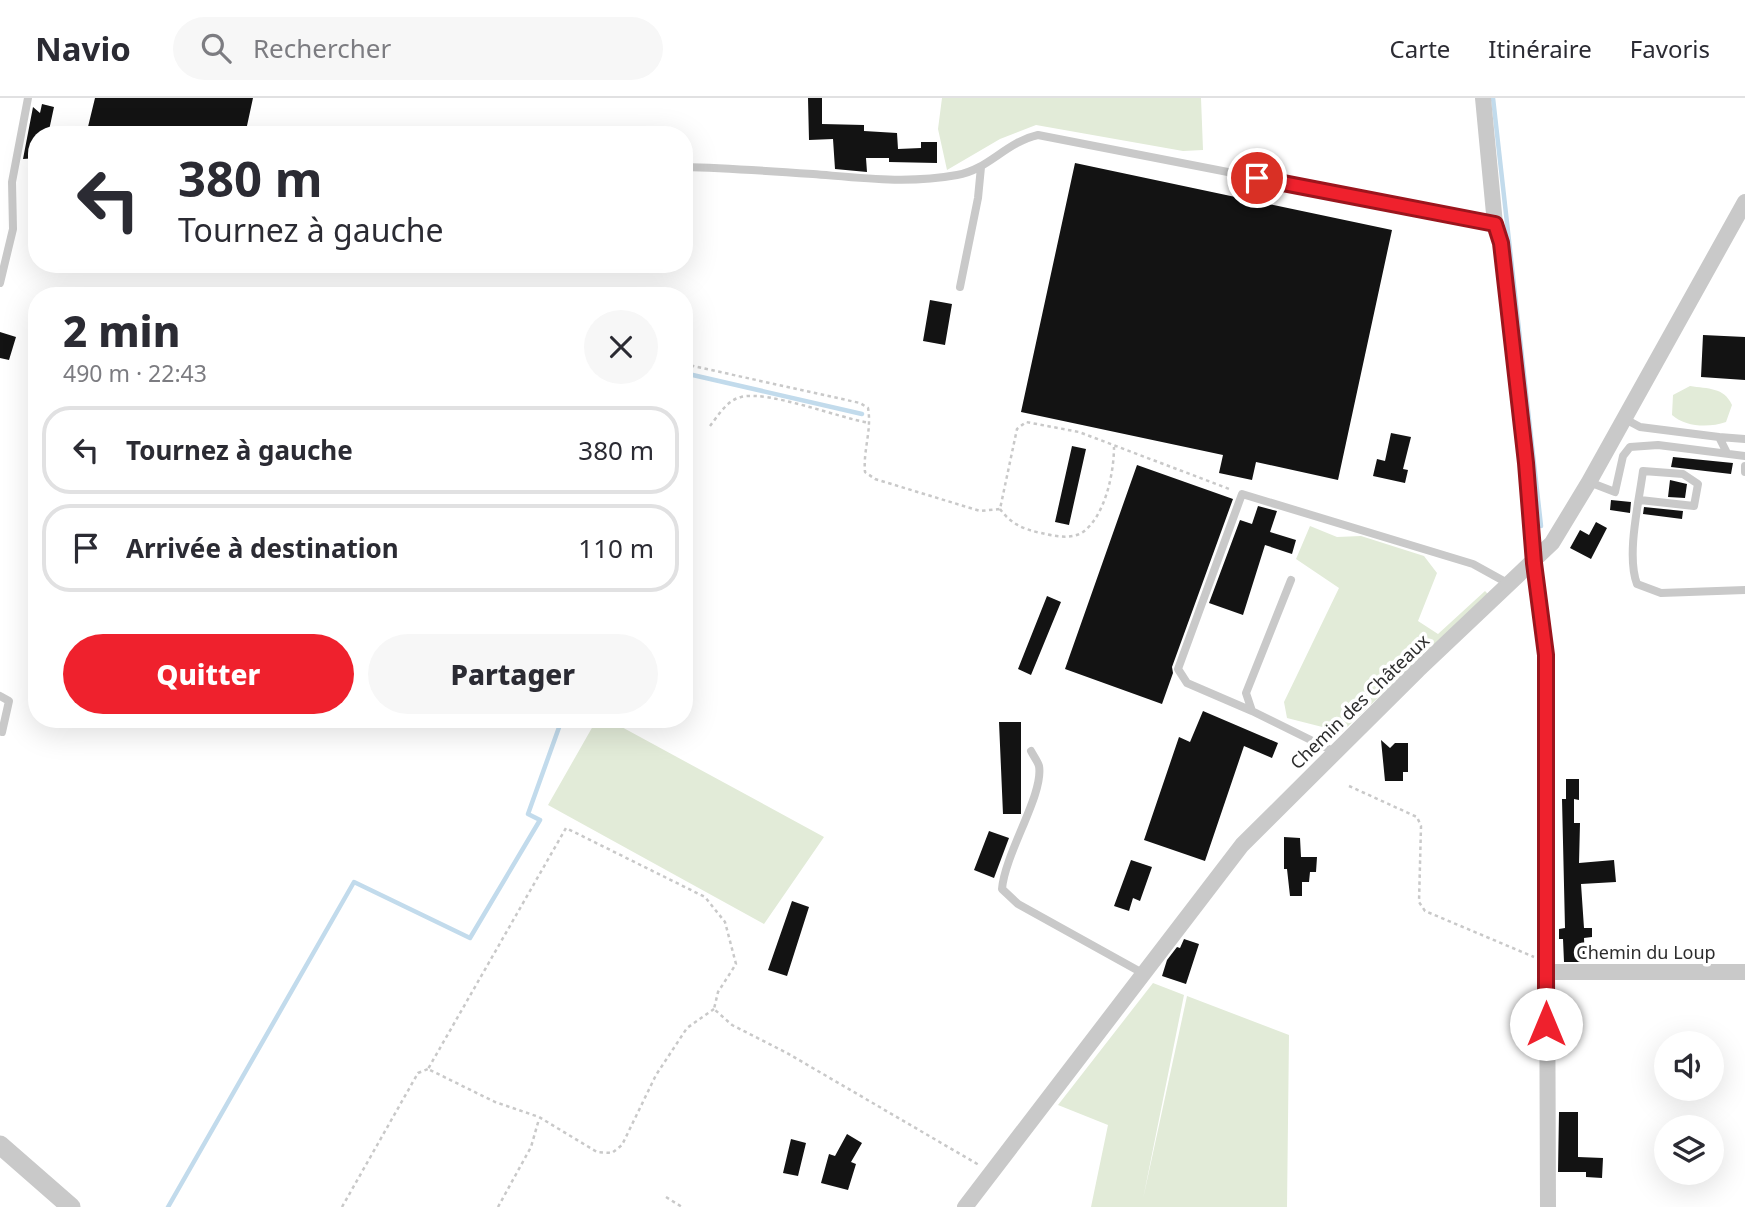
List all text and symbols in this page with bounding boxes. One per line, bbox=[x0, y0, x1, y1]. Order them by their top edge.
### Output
search box bbox=[173, 17, 663, 80]
text: Navio bbox=[35, 26, 131, 71]
icon: search bbox=[197, 29, 235, 67]
text: Rechercher bbox=[253, 30, 391, 66]
text: Carte bbox=[1390, 32, 1450, 65]
text: Itinéraire bbox=[1488, 32, 1592, 65]
text: Favoris bbox=[1630, 32, 1710, 65]
text: 380 m bbox=[178, 145, 323, 211]
pin bbox=[1227, 148, 1287, 208]
icon: left bbox=[63, 154, 154, 245]
icon: arrive bbox=[1238, 159, 1276, 197]
text: Tournez à gauche bbox=[178, 208, 444, 251]
text: 2 min bbox=[63, 302, 180, 359]
button: close bbox=[584, 310, 658, 384]
text: 490 m · 22:43 bbox=[63, 357, 207, 389]
icon: left bbox=[67, 431, 105, 469]
text: Tournez à gauche bbox=[126, 432, 353, 468]
text: 380 m bbox=[578, 432, 654, 468]
icon: arrive bbox=[67, 529, 105, 567]
text: Arrivée à destination bbox=[126, 530, 399, 566]
text: 110 m bbox=[578, 530, 654, 566]
street label: Chemin des Châteaux bbox=[1285, 628, 1434, 774]
button: Quitter bbox=[63, 634, 354, 714]
button: Partager bbox=[368, 634, 658, 714]
street label: Chemin du Loup bbox=[1576, 940, 1716, 964]
position arrow bbox=[1509, 987, 1583, 1061]
map controls bbox=[1654, 1031, 1724, 1185]
button: sound bbox=[1654, 1031, 1724, 1101]
button: layers bbox=[1654, 1115, 1724, 1185]

